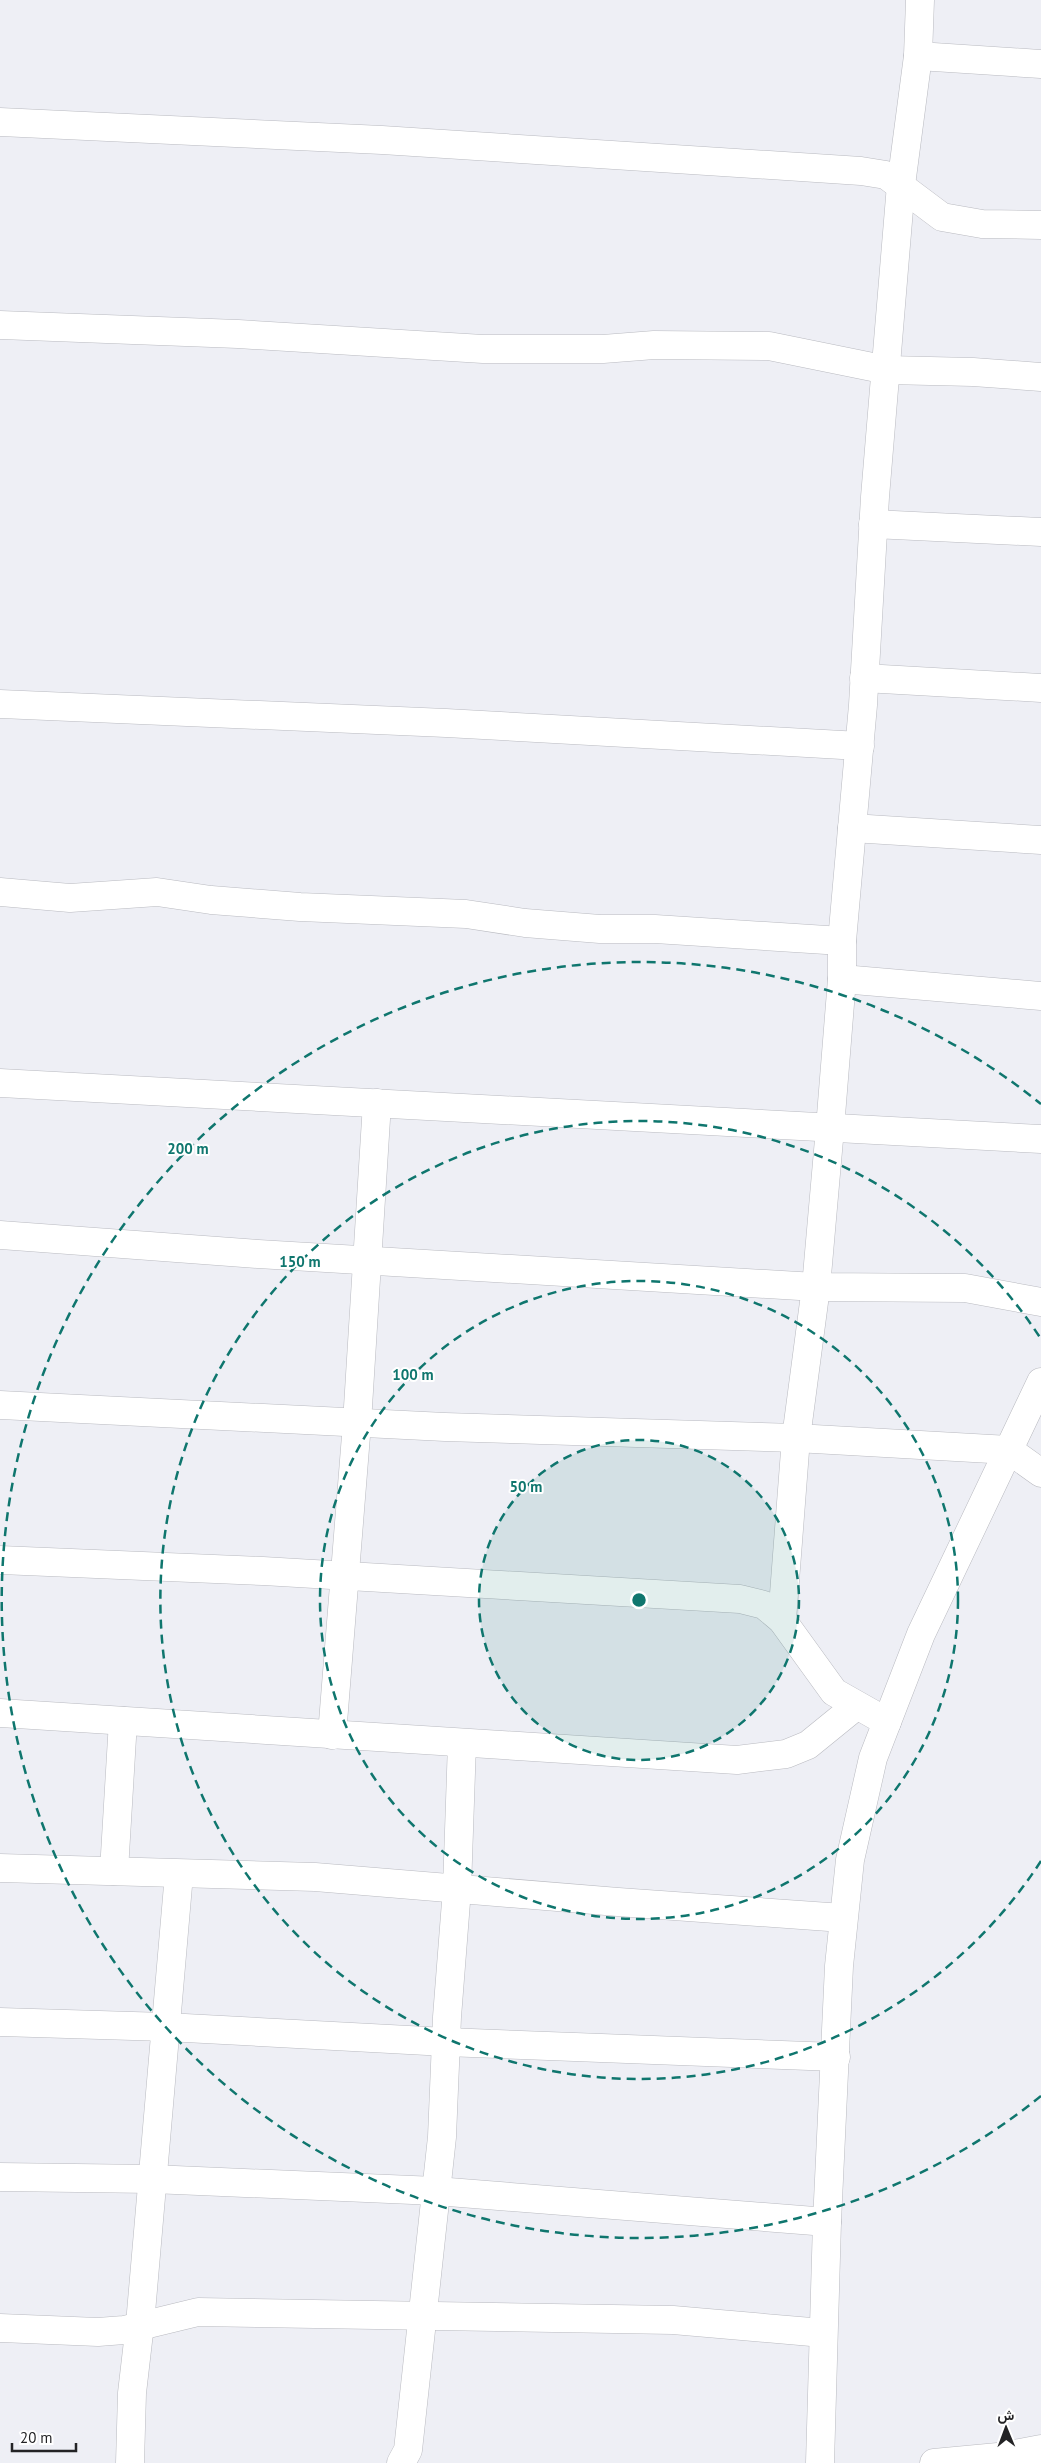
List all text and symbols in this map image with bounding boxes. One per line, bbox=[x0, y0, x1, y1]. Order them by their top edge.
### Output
text: 200 m bbox=[167, 1139, 209, 1158]
text: 150 m bbox=[279, 1252, 321, 1271]
text: 100 m bbox=[392, 1365, 434, 1384]
text: 50 m bbox=[510, 1477, 542, 1496]
centre of rings bbox=[630, 1591, 648, 1609]
north arrow bbox=[981, 2403, 1031, 2453]
text: ش bbox=[997, 2406, 1015, 2424]
scale bar bbox=[12, 2420, 76, 2452]
text: 20 m bbox=[20, 2428, 53, 2447]

